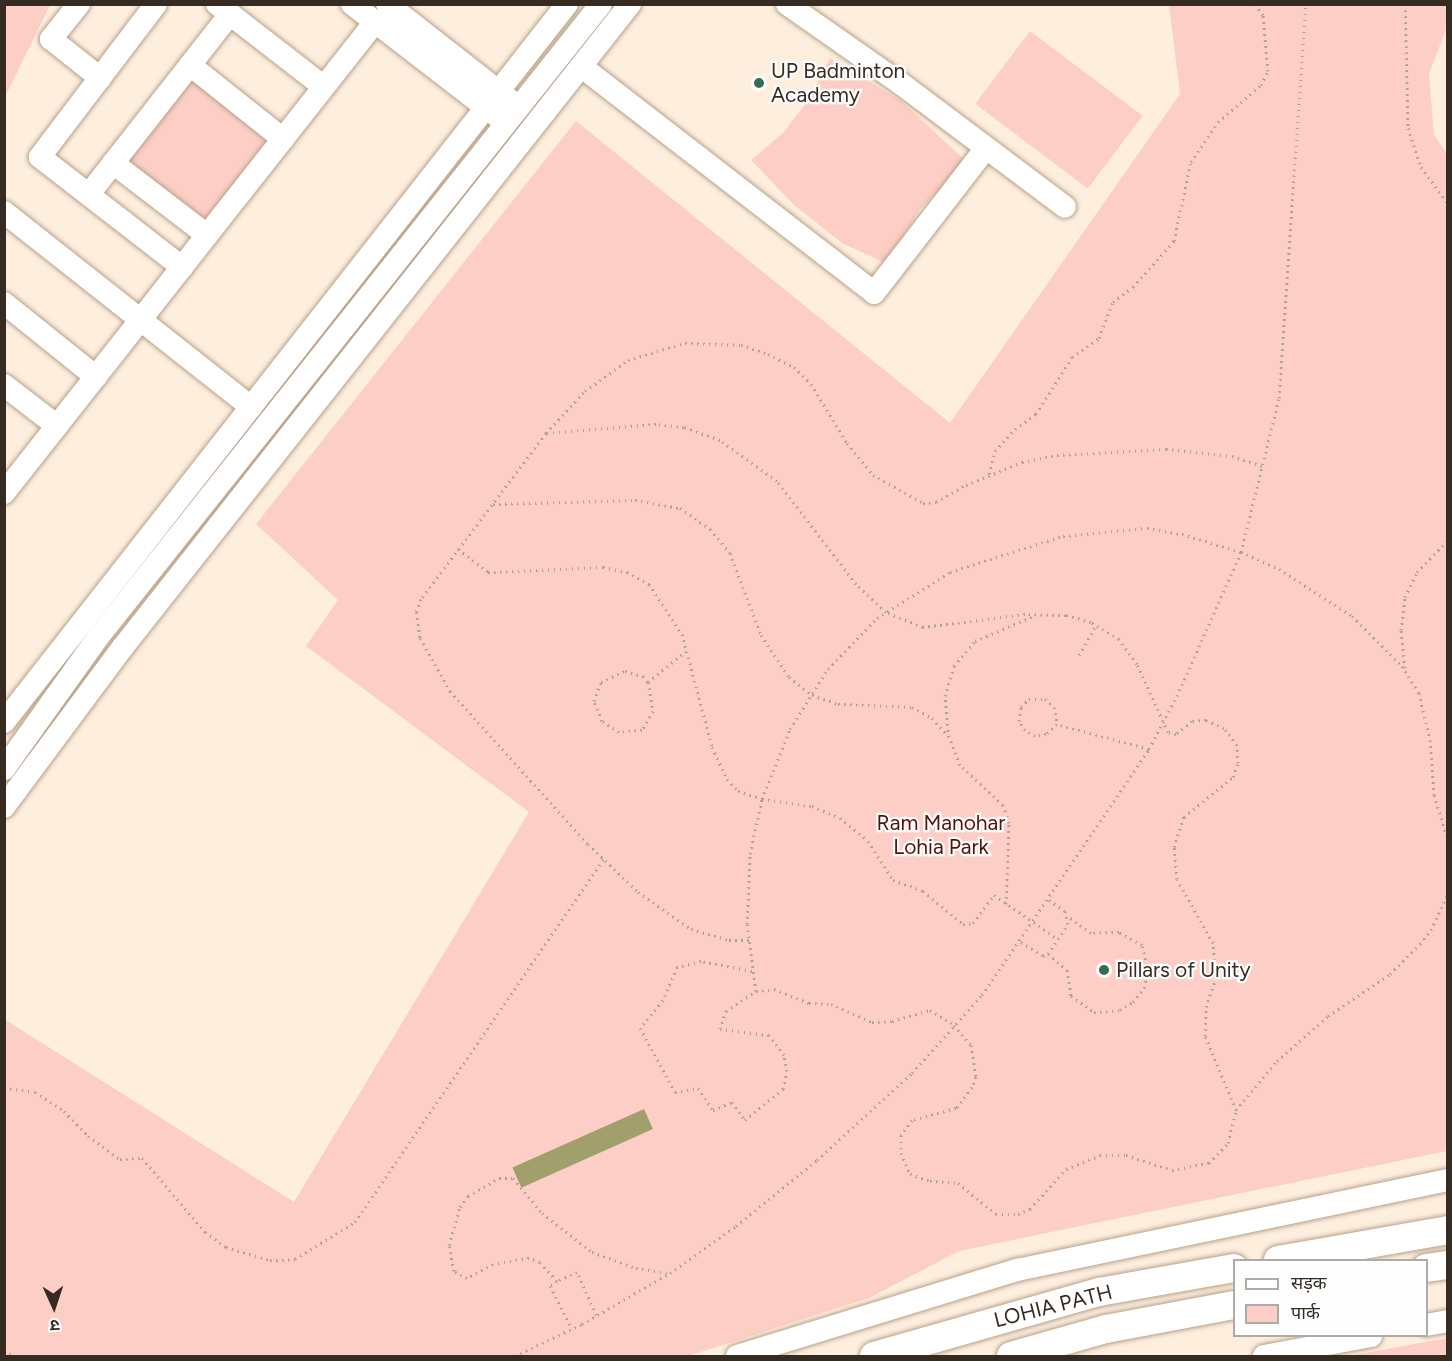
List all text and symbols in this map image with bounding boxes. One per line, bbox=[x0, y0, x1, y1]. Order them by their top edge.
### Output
place label: UP Badminton Academy bbox=[771, 58, 905, 108]
marker: UP Badminton Academy bbox=[752, 76, 766, 90]
park label: Ram Manohar Lohia Park bbox=[877, 810, 1005, 860]
place label: Pillars of Unity bbox=[1116, 957, 1251, 983]
marker: Pillars of Unity bbox=[1097, 963, 1111, 977]
legend bbox=[1233, 1259, 1428, 1337]
text: सड़क bbox=[1291, 1272, 1327, 1294]
north arrow bbox=[24, 1277, 84, 1337]
street label: LOHIA PATH bbox=[991, 1279, 1115, 1333]
text: पार्क bbox=[1291, 1302, 1320, 1324]
text: उ bbox=[50, 1316, 60, 1335]

